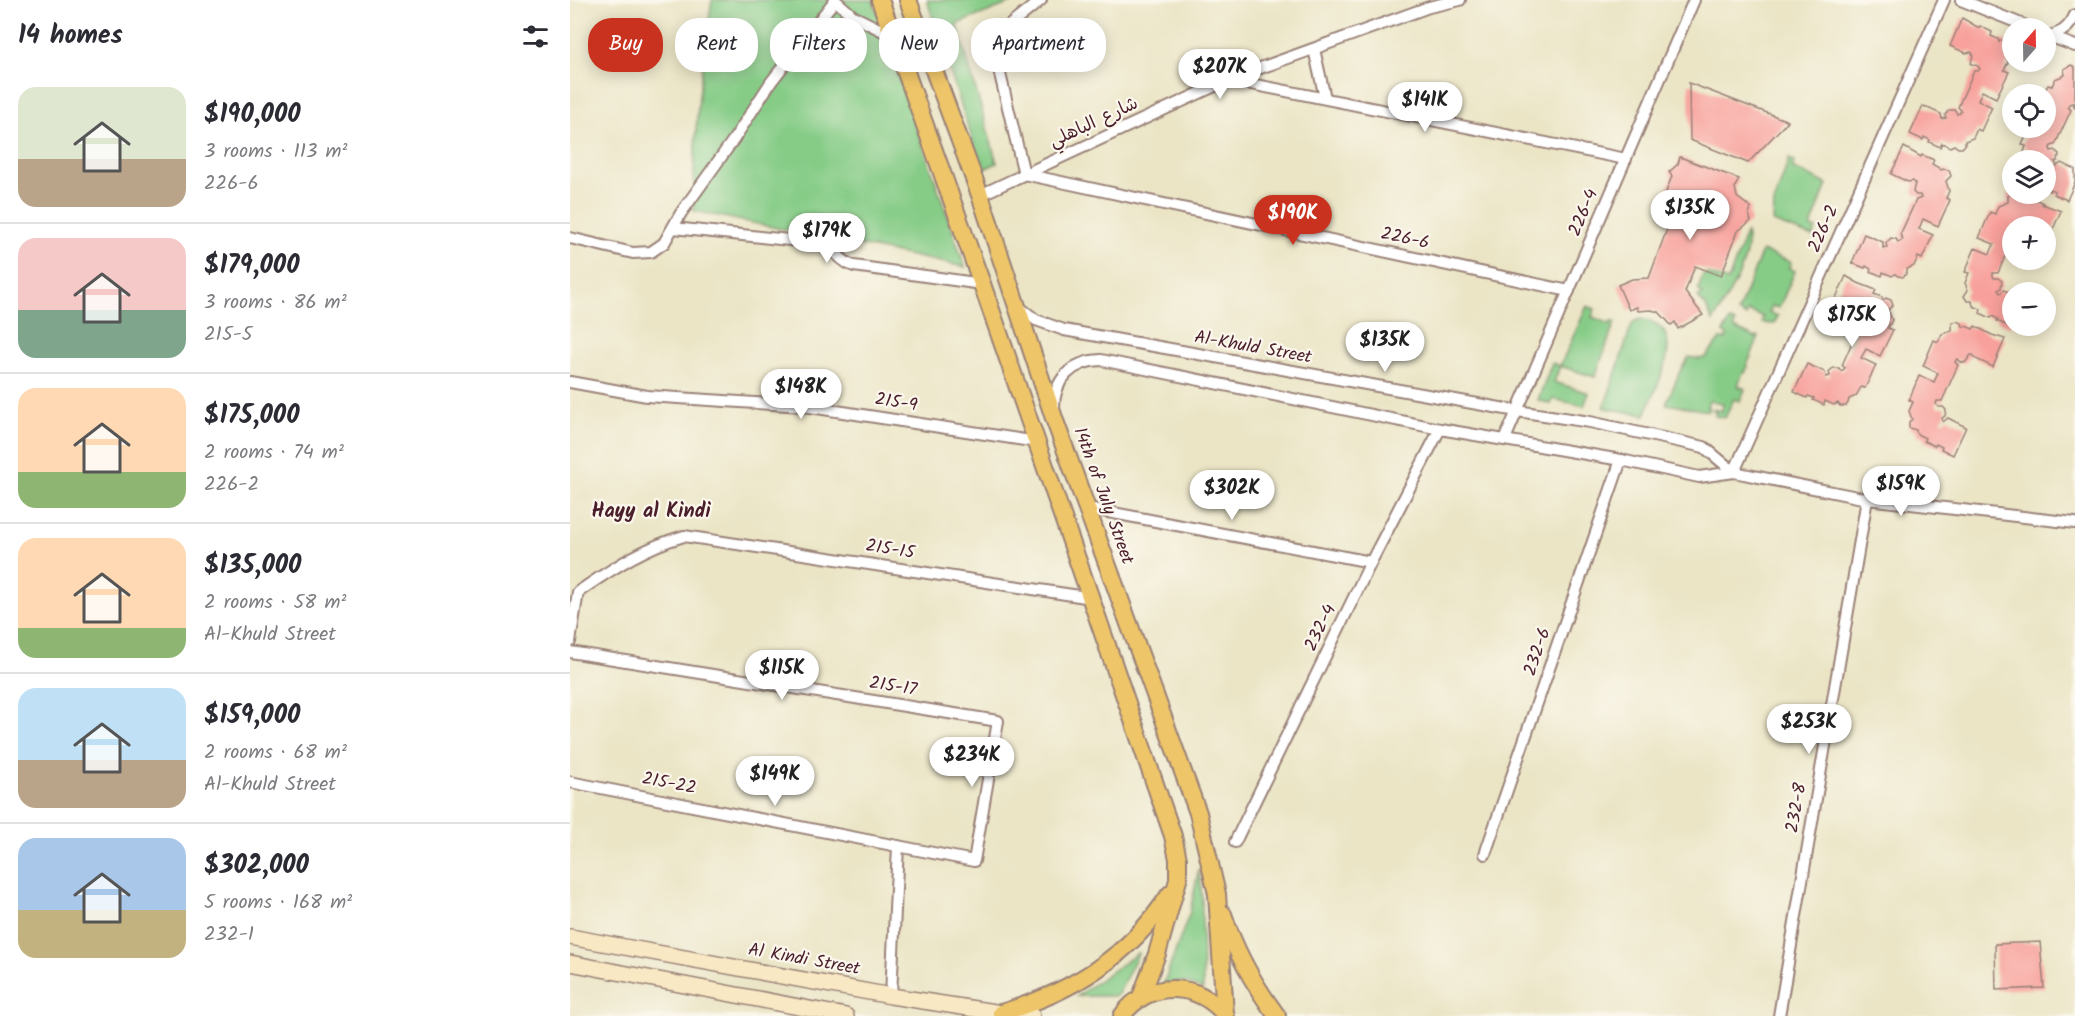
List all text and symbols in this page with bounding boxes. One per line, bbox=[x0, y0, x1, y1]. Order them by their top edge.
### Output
text: 14 homes bbox=[18, 15, 123, 57]
chip: Buy bbox=[588, 18, 663, 72]
chip: Rent bbox=[675, 18, 758, 72]
chip: Filters bbox=[770, 18, 867, 72]
chip: New bbox=[879, 18, 959, 72]
chip: Apartment bbox=[971, 18, 1106, 72]
north arrow bbox=[2002, 18, 2056, 72]
map controls bbox=[2002, 18, 2056, 336]
icon: filters bbox=[519, 20, 552, 53]
pin: $207K bbox=[1178, 49, 1262, 100]
text: $207K bbox=[1192, 52, 1248, 84]
pin: $141K bbox=[1383, 82, 1467, 133]
button: locate bbox=[2002, 84, 2056, 138]
text: $141K bbox=[1402, 85, 1448, 117]
street label: شارع الباهلي bbox=[1045, 90, 1143, 156]
text: $190,000 bbox=[204, 94, 301, 136]
icon: home bbox=[66, 111, 138, 183]
text: 3 rooms · 113 m² bbox=[204, 136, 347, 168]
button: layers bbox=[2002, 150, 2056, 204]
text: 226-6 bbox=[204, 168, 259, 200]
street label: 226-4 bbox=[1561, 185, 1607, 241]
pin: $135K bbox=[1648, 190, 1732, 241]
text: $135K bbox=[1665, 193, 1715, 225]
pin: $190K bbox=[1251, 195, 1335, 246]
text: $190K bbox=[1268, 198, 1318, 230]
street label: 226-2 bbox=[1801, 200, 1847, 258]
pin: $179K bbox=[785, 213, 869, 264]
text: $179K bbox=[802, 216, 852, 248]
button: + bbox=[2002, 216, 2056, 270]
street label: 226-6 bbox=[1378, 220, 1432, 258]
text: $179,000 bbox=[204, 245, 300, 287]
icon: home bbox=[66, 262, 138, 334]
button: − bbox=[2002, 282, 2056, 336]
text: 3 rooms · 86 m² bbox=[204, 287, 347, 319]
pin: $175K bbox=[1810, 297, 1894, 348]
text: $175K bbox=[1827, 300, 1877, 332]
text: 215-5 bbox=[204, 319, 253, 351]
pin: $135K bbox=[1343, 322, 1427, 373]
street label: Al-Khuld Street bbox=[1192, 323, 1315, 373]
text: $135K bbox=[1360, 325, 1410, 357]
pin: $148K bbox=[759, 369, 843, 420]
text: $148K bbox=[775, 372, 827, 404]
street label: 215-9 bbox=[873, 385, 920, 421]
text: $175,000 bbox=[204, 395, 300, 437]
icon: home bbox=[66, 412, 138, 484]
street label: 14th of July Street bbox=[1065, 423, 1142, 570]
text: 2 rooms · 74 m² bbox=[204, 437, 344, 469]
pin: $159K bbox=[1859, 466, 1943, 517]
text: 226-2 bbox=[204, 469, 259, 501]
text: $159K bbox=[1876, 469, 1926, 501]
pin: $302K bbox=[1190, 470, 1274, 521]
text: $302K bbox=[1204, 473, 1260, 505]
district label: Hayy al Kindi bbox=[591, 496, 711, 528]
street label: 215-15 bbox=[863, 532, 918, 568]
text: $135,000 bbox=[204, 545, 301, 587]
icon: home bbox=[66, 562, 138, 634]
text: 2 rooms · 58 m² bbox=[204, 587, 346, 619]
street label: 232-4 bbox=[1297, 599, 1345, 657]
text: Al-Khuld Street bbox=[204, 619, 336, 651]
street label: 232-6 bbox=[1516, 624, 1560, 680]
pin: $115K bbox=[740, 650, 824, 701]
text: $115K bbox=[759, 653, 805, 685]
street label: 215-17 bbox=[867, 669, 920, 705]
text: $159,000 bbox=[204, 695, 300, 737]
pin: $253K bbox=[1767, 704, 1851, 755]
text: $253K bbox=[1781, 707, 1837, 739]
icon: home bbox=[66, 712, 138, 784]
text: 2 rooms · 68 m² bbox=[204, 737, 347, 769]
pin: $234K bbox=[930, 737, 1014, 788]
text: $234K bbox=[943, 740, 1001, 772]
pin: $149K bbox=[733, 756, 817, 807]
text: $149K bbox=[750, 759, 800, 791]
street label: 215-22 bbox=[639, 765, 699, 803]
text: Al-Khuld Street bbox=[204, 769, 336, 801]
street label: 232-8 bbox=[1778, 781, 1816, 835]
text: $302,000 bbox=[204, 845, 309, 887]
icon: home bbox=[66, 862, 138, 934]
text: 5 rooms · 168 m² bbox=[204, 887, 352, 919]
text: 232-1 bbox=[204, 919, 254, 951]
street label: Al Kindi Street bbox=[746, 936, 863, 984]

